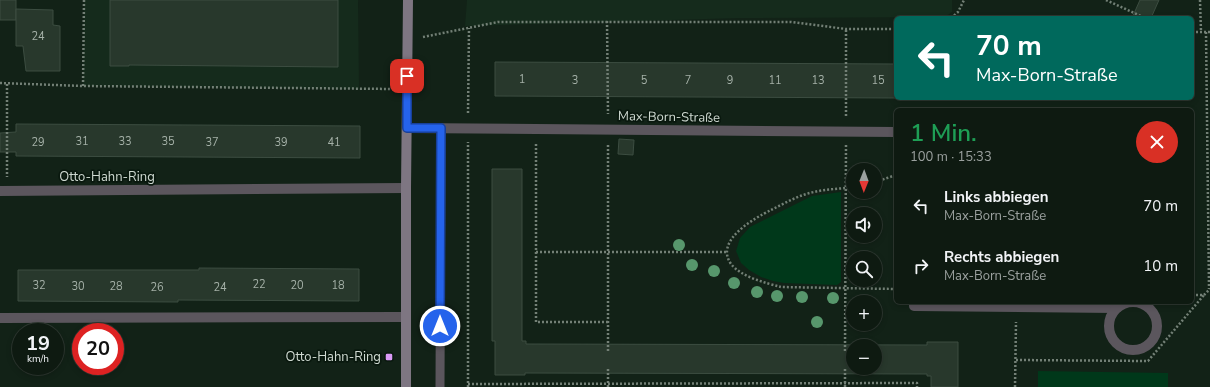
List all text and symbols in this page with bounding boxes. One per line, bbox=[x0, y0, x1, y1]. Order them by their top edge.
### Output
text: 70 m bbox=[976, 27, 1042, 65]
house number: 24 bbox=[31, 29, 45, 44]
icon: left bbox=[910, 32, 962, 84]
pin bbox=[390, 59, 424, 93]
text: Max-Born-Straße bbox=[976, 63, 1117, 87]
icon: arrive bbox=[396, 65, 418, 87]
house number: 1 bbox=[519, 72, 525, 87]
house number: 3 bbox=[572, 73, 578, 88]
house number: 5 bbox=[641, 73, 648, 88]
house number: 7 bbox=[685, 73, 691, 88]
house number: 9 bbox=[727, 73, 733, 88]
house number: 11 bbox=[768, 73, 782, 88]
house number: 13 bbox=[811, 73, 825, 88]
house number: 15 bbox=[871, 73, 885, 88]
street label: Max-Born-Straße bbox=[618, 107, 720, 127]
text: 1 Min. bbox=[910, 117, 977, 149]
button: close bbox=[1136, 121, 1178, 163]
house number: 31 bbox=[75, 134, 89, 149]
house number: 33 bbox=[118, 134, 132, 149]
house number: 35 bbox=[161, 134, 175, 149]
house number: 29 bbox=[31, 135, 45, 150]
house number: 37 bbox=[205, 135, 219, 150]
house number: 39 bbox=[274, 135, 288, 150]
house number: 41 bbox=[327, 135, 341, 150]
text: 100 m · 15:33 bbox=[910, 148, 992, 166]
north arrow bbox=[846, 163, 882, 199]
map controls bbox=[846, 163, 882, 375]
street label: Otto-Hahn-Ring bbox=[59, 168, 155, 186]
text: Links abbiegen bbox=[944, 187, 1048, 207]
icon: left bbox=[910, 195, 932, 217]
text: 70 m bbox=[1143, 196, 1178, 216]
button: sound bbox=[846, 207, 882, 243]
text: Max-Born-Straße bbox=[944, 207, 1046, 225]
text: Rechts abbiegen bbox=[944, 247, 1059, 267]
button: search bbox=[846, 251, 882, 287]
icon: right bbox=[910, 255, 932, 277]
text: 10 m bbox=[1143, 256, 1178, 276]
text: Max-Born-Straße bbox=[944, 267, 1046, 285]
house number: 22 bbox=[252, 277, 266, 292]
house number: 32 bbox=[32, 278, 46, 293]
house number: 20 bbox=[290, 278, 304, 293]
house number: 18 bbox=[331, 278, 345, 293]
house number: 30 bbox=[71, 279, 85, 294]
house number: 28 bbox=[109, 279, 123, 294]
house number: 26 bbox=[150, 280, 164, 295]
house number: 24 bbox=[213, 280, 227, 295]
button: + bbox=[846, 295, 882, 331]
position arrow bbox=[419, 305, 461, 347]
speed limit sign: 20 bbox=[72, 323, 124, 375]
text: 19 bbox=[26, 330, 50, 357]
button: − bbox=[846, 339, 882, 375]
place label: Otto-Hahn-Ring bbox=[285, 348, 381, 366]
text: km/h bbox=[27, 352, 49, 366]
marker: Otto-Hahn-Ring bbox=[384, 352, 394, 362]

